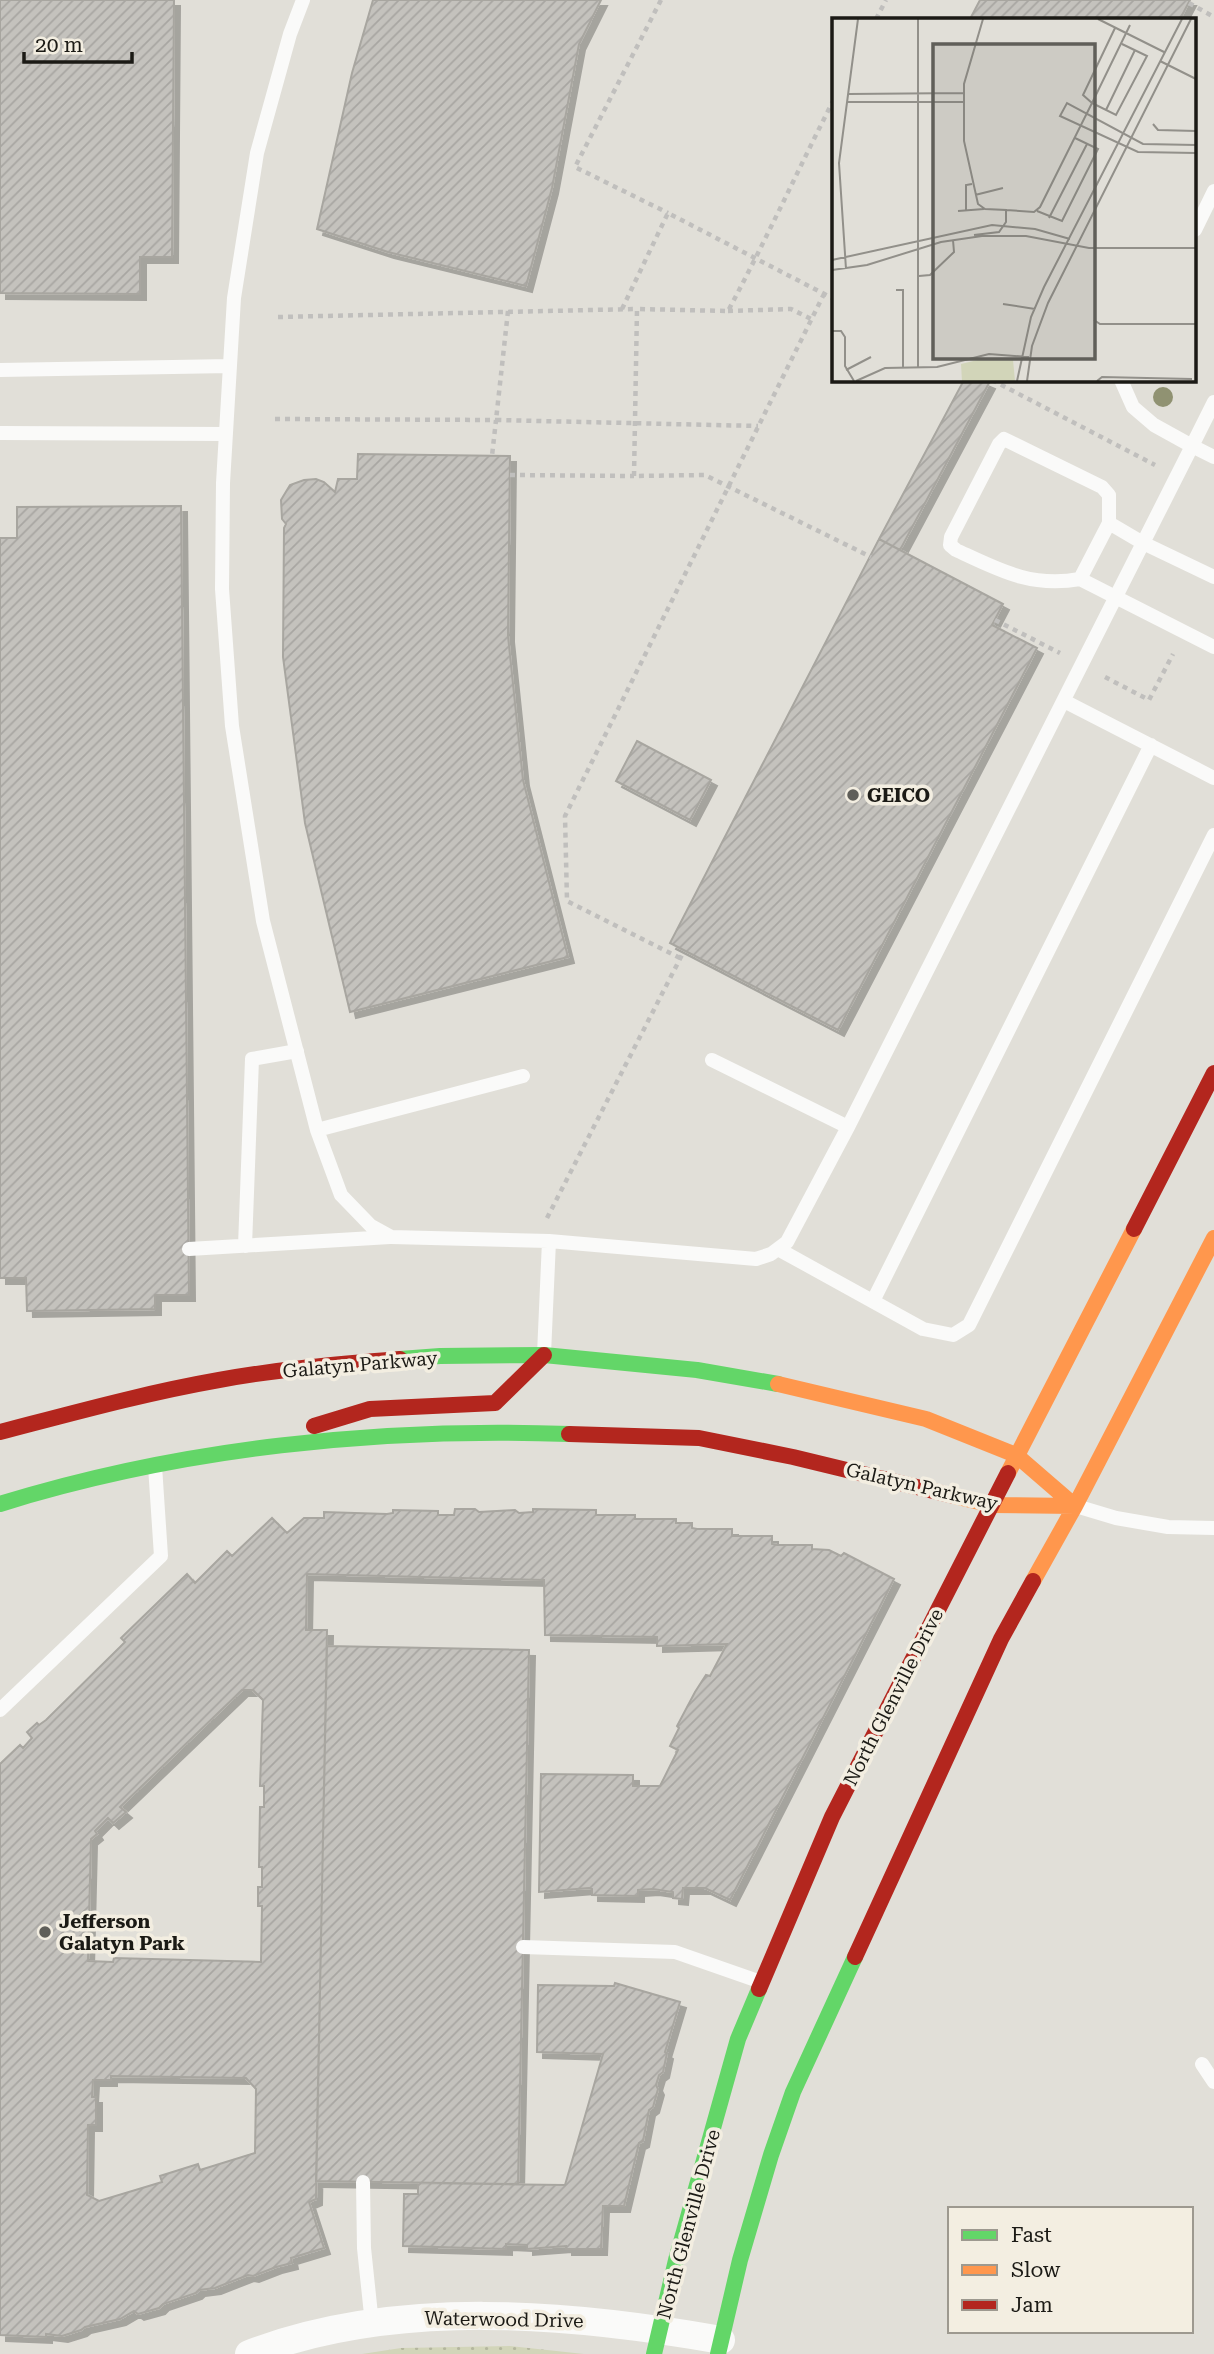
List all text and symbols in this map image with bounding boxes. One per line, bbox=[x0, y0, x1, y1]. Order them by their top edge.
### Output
inset map bbox=[832, 18, 1196, 382]
scale bar bbox=[24, 21, 133, 65]
text: 20 m bbox=[35, 33, 83, 57]
place label: GEICO bbox=[867, 784, 930, 807]
marker: GEICO bbox=[845, 787, 861, 803]
street label: Galatyn Parkway bbox=[282, 1346, 439, 1383]
street label: Galatyn Parkway bbox=[844, 1458, 1001, 1515]
street label: North Glenville Drive bbox=[839, 1605, 948, 1790]
place label: Jefferson Galatyn Park bbox=[59, 1910, 185, 1955]
marker: Jefferson Galatyn Park bbox=[37, 1924, 53, 1940]
street label: North Glenville Drive bbox=[652, 2127, 725, 2322]
legend bbox=[948, 2207, 1193, 2333]
text: Fast bbox=[1011, 2223, 1052, 2247]
text: Slow bbox=[1011, 2258, 1061, 2282]
text: Jam bbox=[1011, 2293, 1053, 2317]
street label: Waterwood Drive bbox=[424, 2307, 584, 2332]

